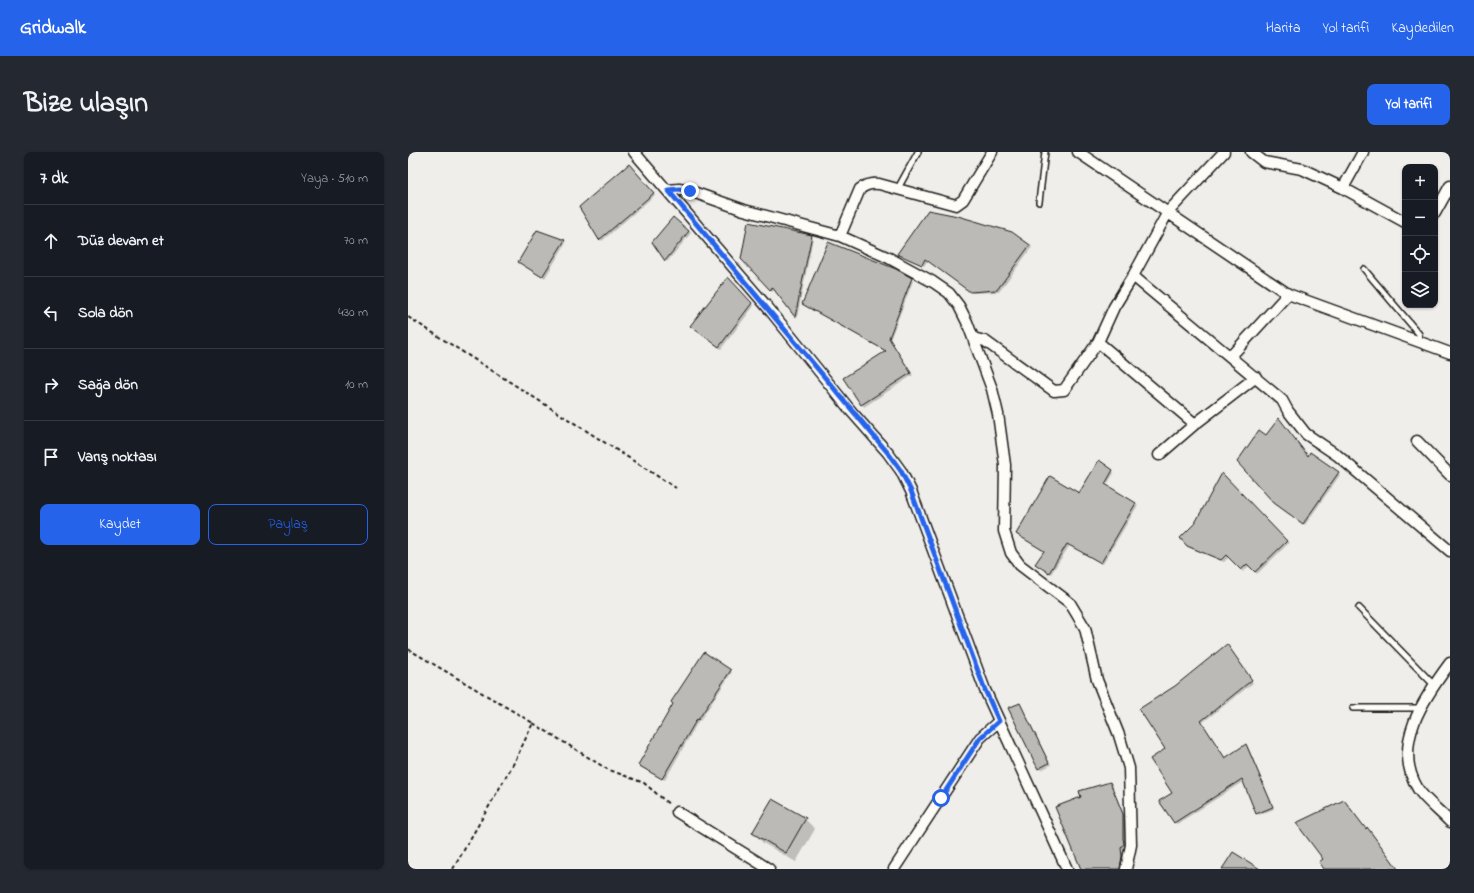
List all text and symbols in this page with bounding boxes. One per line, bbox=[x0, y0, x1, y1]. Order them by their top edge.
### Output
text: Gridwalk bbox=[20, 15, 86, 42]
text: Harita bbox=[1266, 18, 1301, 39]
text: Yol tarifi bbox=[1323, 18, 1369, 39]
text: Kaydedilen bbox=[1391, 18, 1454, 39]
text: Bize ulaşın bbox=[24, 84, 148, 125]
button: Yol tarifi bbox=[1367, 84, 1450, 125]
map controls bbox=[1402, 164, 1438, 308]
button: + bbox=[1402, 164, 1438, 200]
text: 7 dk bbox=[40, 166, 68, 191]
text: Yaya · 510 m bbox=[301, 169, 368, 188]
route end bbox=[681, 182, 699, 200]
button: − bbox=[1402, 200, 1438, 236]
icon: ahead bbox=[40, 230, 62, 252]
text: Düz devam et bbox=[78, 230, 164, 252]
text: 70 m bbox=[344, 231, 368, 250]
button: locate bbox=[1402, 236, 1438, 272]
button: layers bbox=[1402, 272, 1438, 308]
icon: left bbox=[40, 302, 62, 324]
text: Sola dön bbox=[78, 302, 133, 324]
text: 430 m bbox=[338, 303, 368, 322]
icon: right bbox=[40, 374, 62, 396]
text: Sağa dön bbox=[78, 374, 138, 396]
text: 10 m bbox=[345, 375, 368, 394]
icon: arrive bbox=[40, 446, 62, 468]
text: Varış noktası bbox=[78, 446, 157, 468]
button: Kaydet bbox=[40, 504, 200, 545]
button: Paylaş bbox=[208, 504, 368, 545]
route start bbox=[932, 789, 950, 807]

